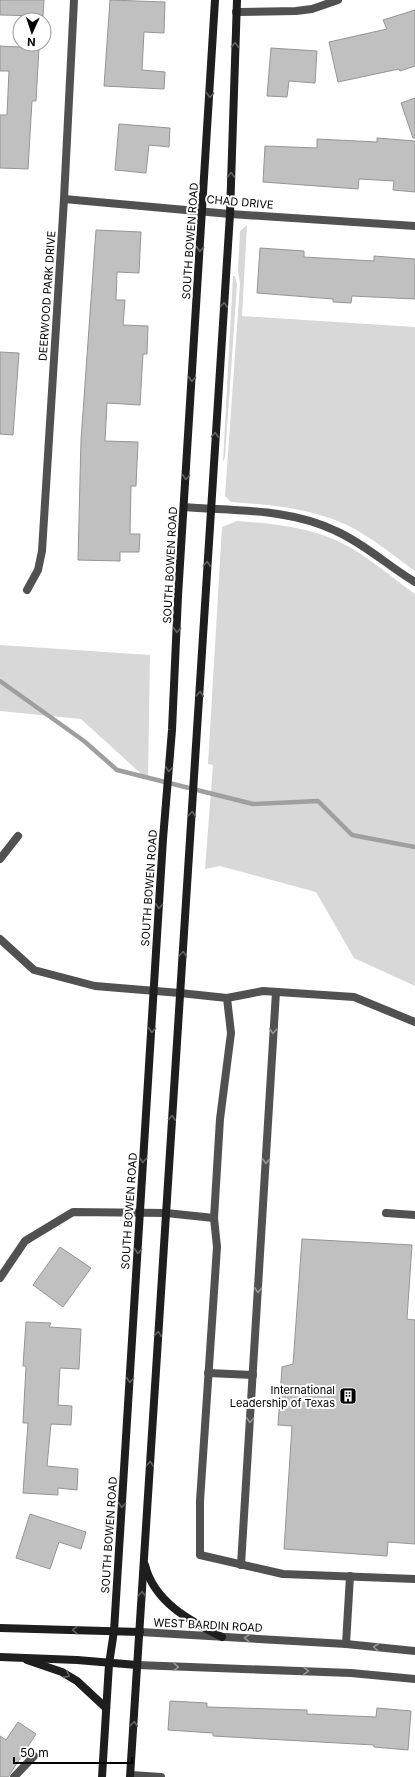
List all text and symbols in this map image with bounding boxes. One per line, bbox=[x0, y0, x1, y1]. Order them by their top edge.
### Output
north arrow bbox=[12, 12, 52, 52]
text: N bbox=[27, 35, 36, 49]
one-way arrow bbox=[231, 42, 239, 48]
one-way arrow bbox=[205, 92, 214, 98]
one-way arrow bbox=[227, 172, 235, 178]
street label: SOUTH BOWEN ROAD bbox=[179, 182, 201, 300]
street label: CHAD DRIVE bbox=[206, 192, 274, 212]
street label: DEERWOOD PARK DRIVE bbox=[35, 230, 59, 362]
one-way arrow bbox=[196, 246, 205, 252]
one-way arrow bbox=[219, 302, 228, 308]
one-way arrow bbox=[188, 376, 197, 382]
one-way arrow bbox=[211, 432, 220, 438]
one-way arrow bbox=[181, 474, 190, 480]
street label: SOUTH BOWEN ROAD bbox=[160, 506, 180, 624]
one-way arrow bbox=[203, 561, 211, 567]
one-way arrow bbox=[172, 627, 181, 633]
one-way arrow bbox=[195, 691, 204, 697]
one-way arrow bbox=[164, 766, 173, 772]
one-way arrow bbox=[187, 811, 196, 817]
street label: SOUTH BOWEN ROAD bbox=[138, 829, 160, 947]
one-way arrow bbox=[155, 903, 164, 909]
one-way arrow bbox=[178, 951, 187, 957]
one-way arrow bbox=[147, 1027, 156, 1033]
one-way arrow bbox=[269, 1028, 278, 1034]
one-way arrow bbox=[168, 1115, 176, 1121]
street label: SOUTH BOWEN ROAD bbox=[118, 1152, 140, 1270]
one-way arrow bbox=[139, 1157, 148, 1163]
one-way arrow bbox=[261, 1158, 270, 1164]
one-way arrow bbox=[133, 1248, 142, 1254]
one-way arrow bbox=[253, 1287, 262, 1293]
one-way arrow bbox=[154, 1331, 163, 1337]
one-way arrow bbox=[125, 1377, 134, 1383]
place label: International Leadership of Texas bbox=[230, 1383, 335, 1410]
building icon: International Leadership of Texas bbox=[338, 1386, 358, 1406]
one-way arrow bbox=[246, 1417, 254, 1423]
one-way arrow bbox=[146, 1461, 155, 1467]
street label: SOUTH BOWEN ROAD bbox=[98, 1476, 120, 1594]
one-way arrow bbox=[118, 1502, 127, 1508]
one-way arrow bbox=[138, 1591, 146, 1597]
street label: WEST BARDIN ROAD bbox=[153, 1615, 263, 1635]
one-way arrow bbox=[72, 1626, 78, 1634]
one-way arrow bbox=[244, 1634, 250, 1643]
one-way arrow bbox=[373, 1643, 379, 1652]
one-way arrow bbox=[173, 1662, 179, 1671]
one-way arrow bbox=[303, 1667, 309, 1676]
one-way arrow bbox=[62, 1670, 70, 1678]
one-way arrow bbox=[129, 1721, 138, 1727]
scale bar bbox=[14, 1739, 132, 1765]
text: 50 m bbox=[20, 1745, 49, 1760]

